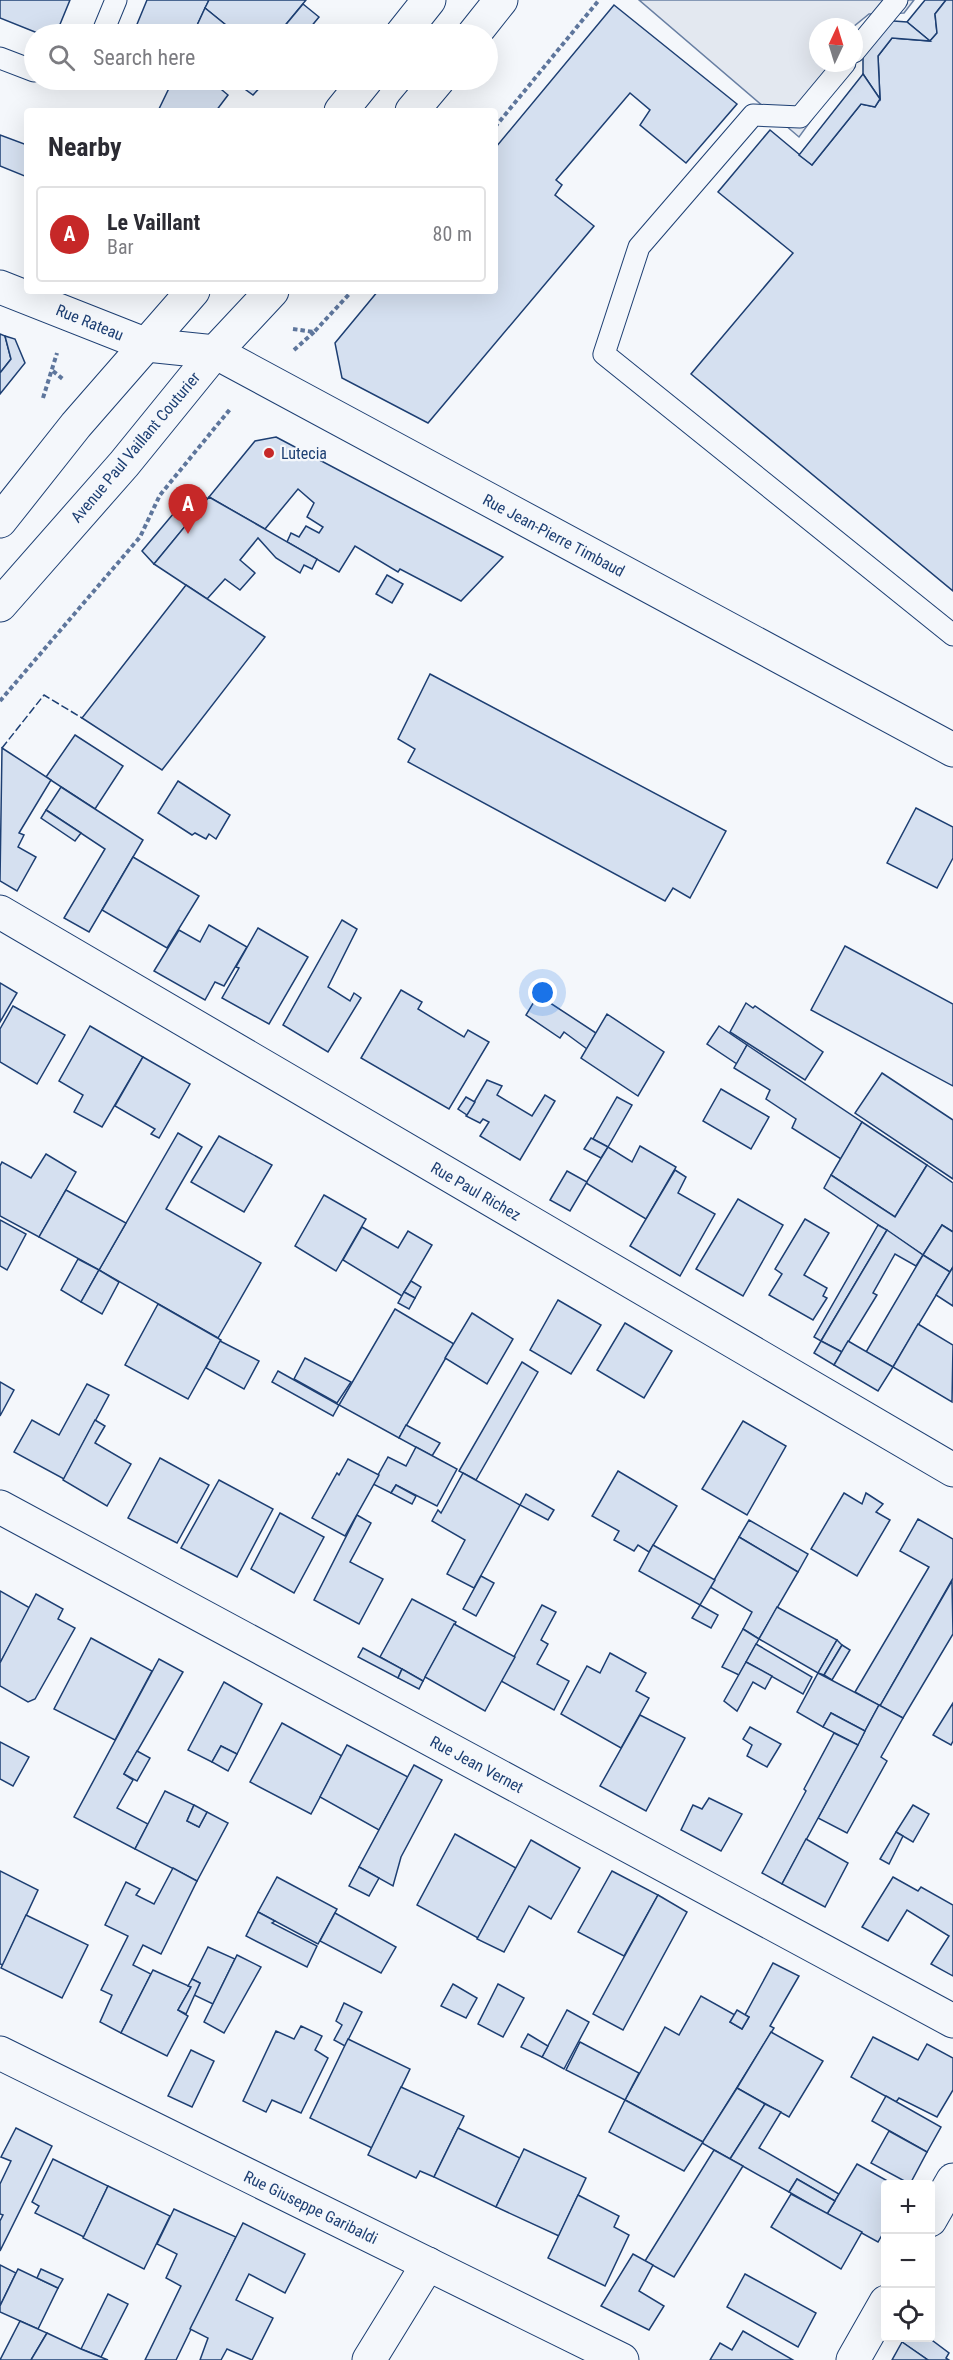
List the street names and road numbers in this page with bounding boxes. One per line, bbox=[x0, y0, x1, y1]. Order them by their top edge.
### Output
street label: Rue Rateau bbox=[53, 300, 126, 345]
street label: Avenue Paul Vaillant Couturier bbox=[66, 368, 204, 526]
street label: Rue Jean-Pierre Timbaud bbox=[480, 490, 628, 581]
street label: Rue Paul Richez bbox=[427, 1158, 524, 1225]
street label: Rue Jean Vernet bbox=[427, 1732, 527, 1797]
street label: Rue Giuseppe Garibaldi bbox=[241, 2167, 381, 2248]

